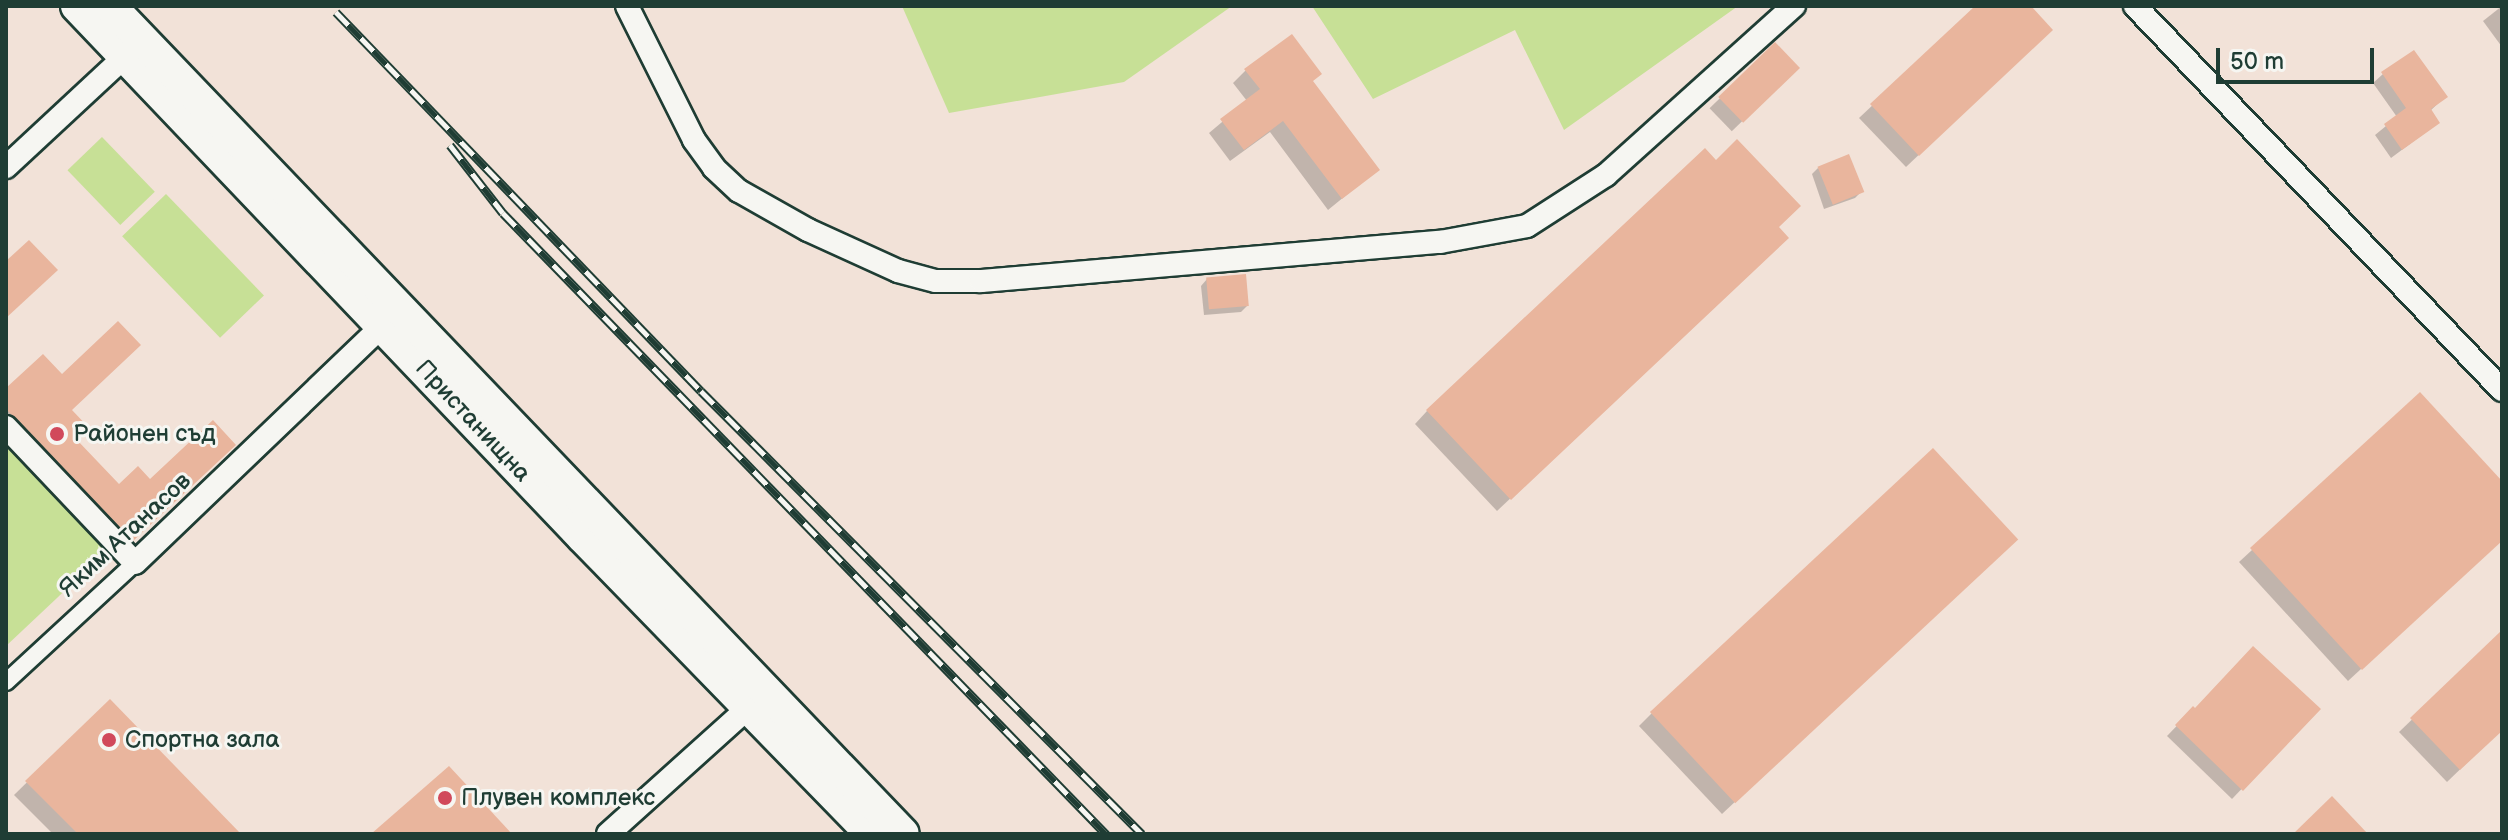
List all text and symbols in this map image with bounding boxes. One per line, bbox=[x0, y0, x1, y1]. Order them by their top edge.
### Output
scale bar bbox=[2220, 32, 2378, 82]
text: 50 m bbox=[2230, 47, 2284, 76]
street label: Пристанищна bbox=[409, 354, 537, 488]
place label: Районен съд bbox=[73, 420, 215, 448]
marker: Районен съд bbox=[48, 425, 66, 443]
street label: Яким Атанасов bbox=[53, 467, 197, 603]
place label: Спортна зала bbox=[125, 726, 280, 754]
marker: Спортна зала bbox=[100, 731, 118, 749]
place label: Плувен комплекс bbox=[461, 784, 655, 812]
marker: Плувен комплекс bbox=[436, 789, 454, 807]

